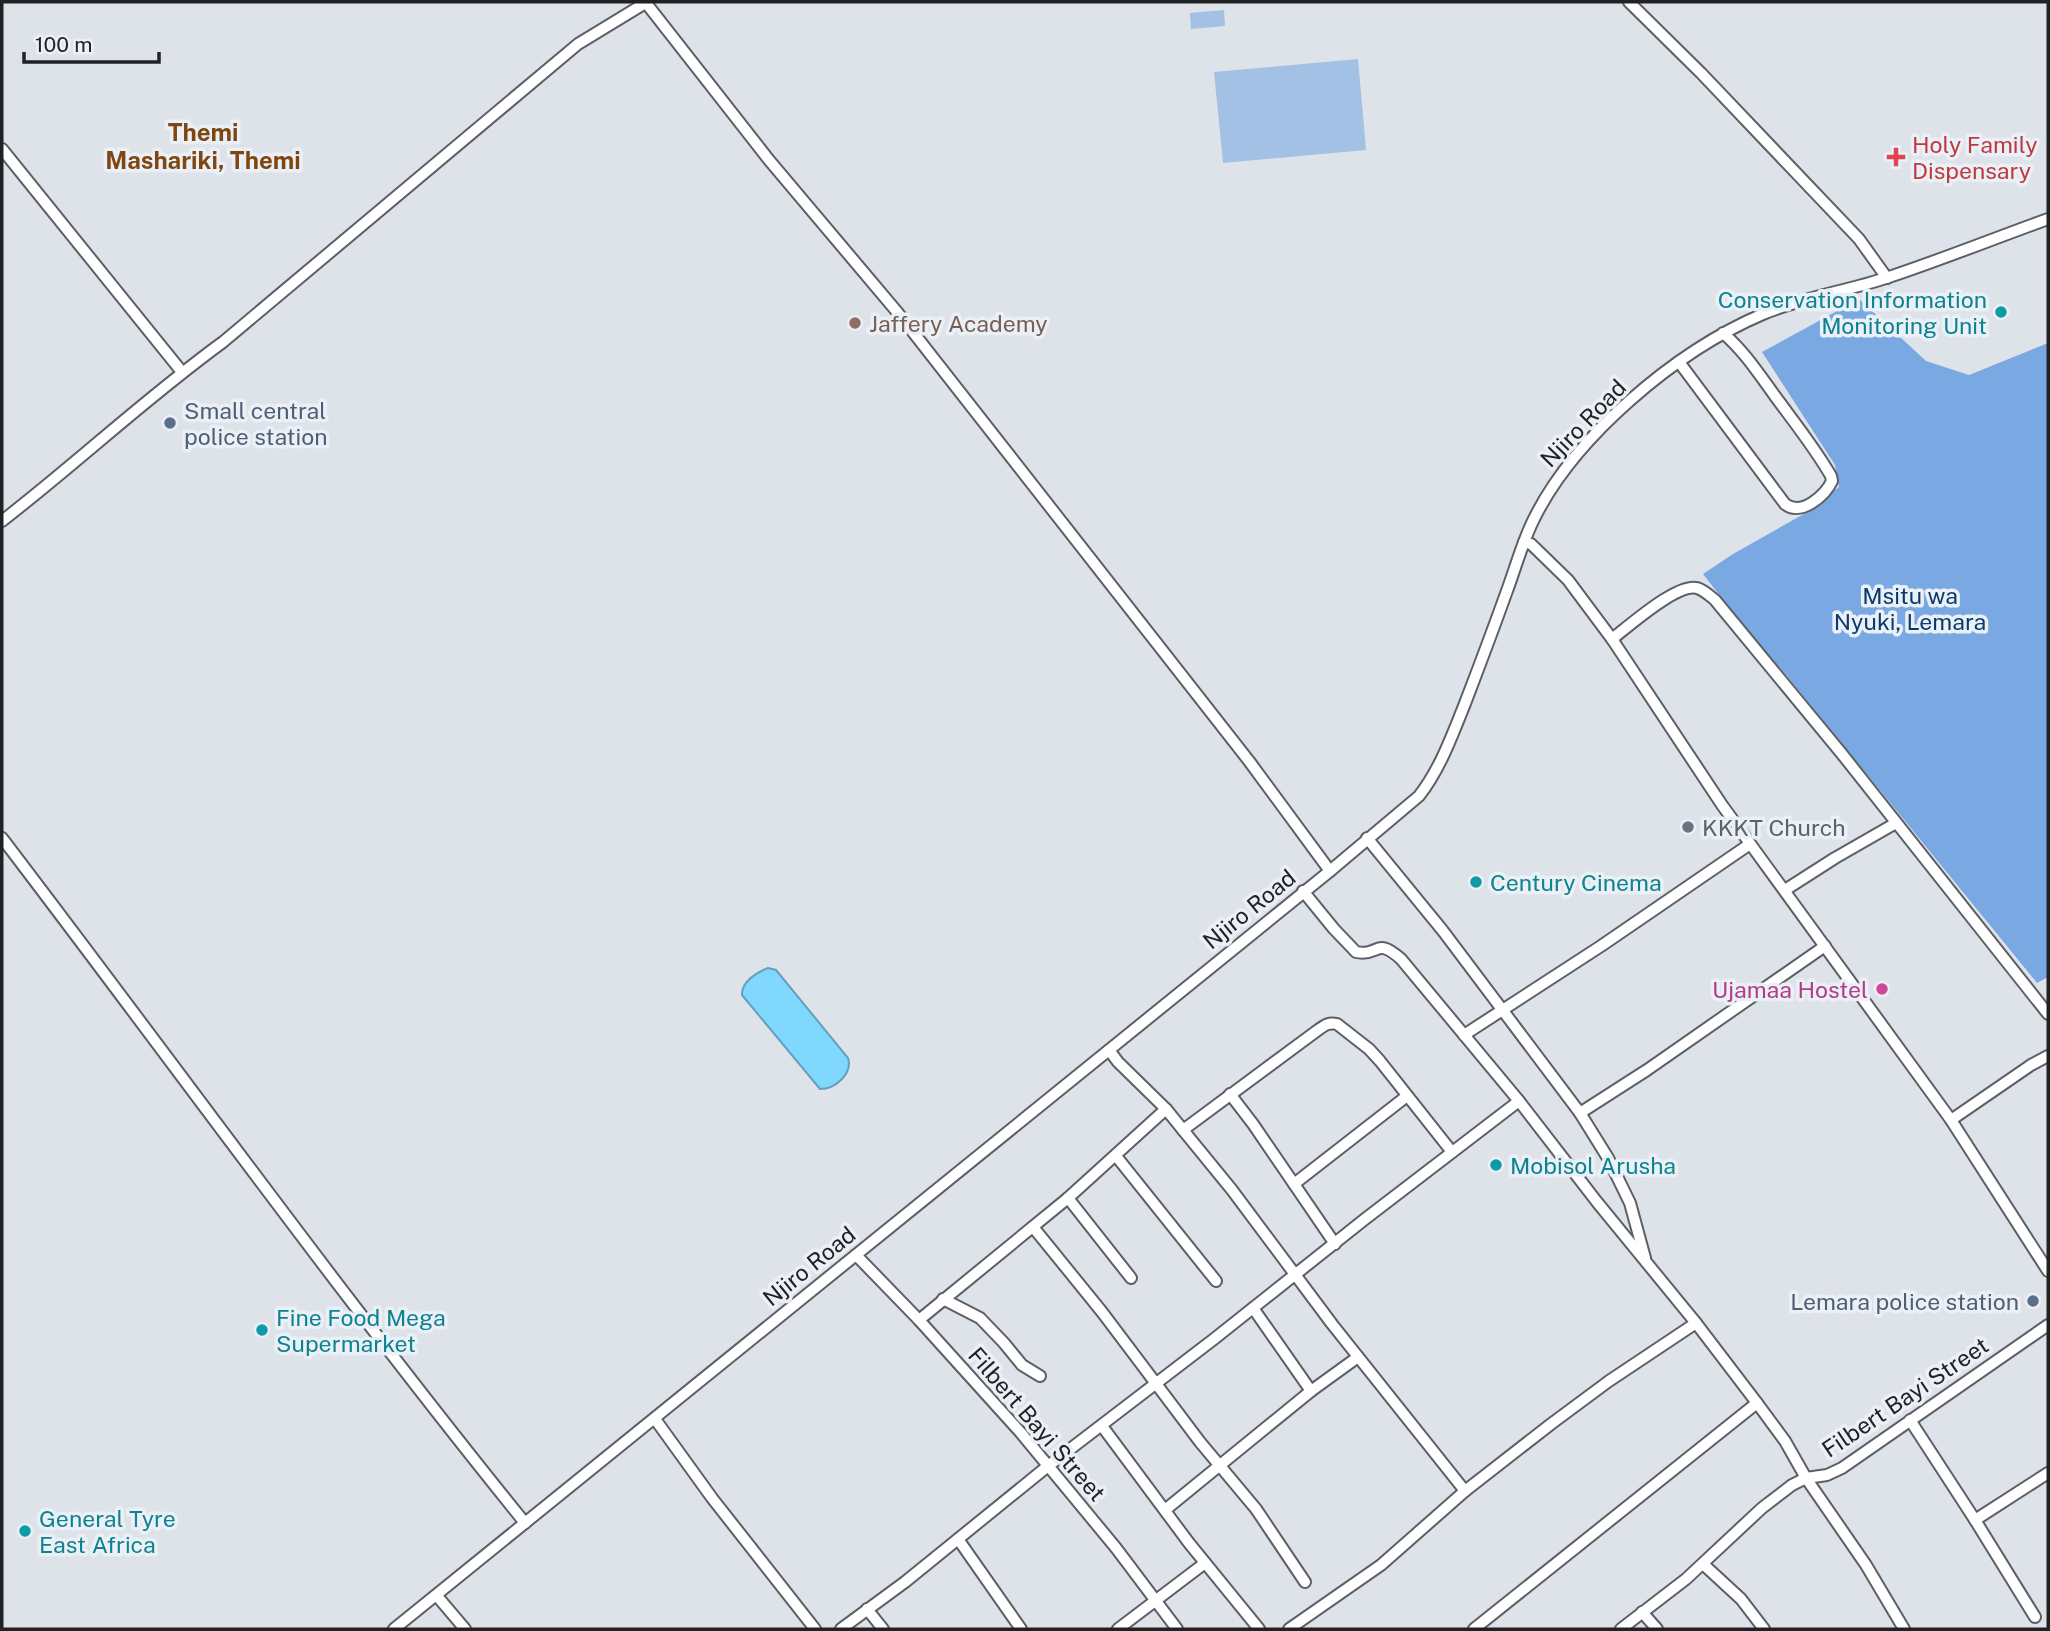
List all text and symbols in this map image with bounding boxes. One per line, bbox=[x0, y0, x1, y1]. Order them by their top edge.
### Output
scale bar bbox=[24, 21, 159, 65]
text: 100 m bbox=[35, 32, 92, 57]
district label: Themi Mashariki, Themi bbox=[105, 118, 301, 174]
place label: Holy Family Dispensary bbox=[1912, 131, 2038, 184]
marker: Holy Family Dispensary bbox=[1886, 147, 1906, 167]
place label: Conservation Information Monitoring Unit bbox=[1718, 286, 1987, 339]
marker: Conservation Information Monitoring Unit bbox=[1993, 304, 2009, 320]
place label: Jaffery Academy bbox=[869, 310, 1048, 337]
marker: Jaffery Academy bbox=[847, 315, 863, 331]
street label: Njiro Road bbox=[1535, 374, 1631, 472]
place label: Small central police station bbox=[184, 397, 328, 450]
marker: Small central police station bbox=[162, 415, 178, 431]
park label: Msitu wa Nyuki, Lemara bbox=[1834, 582, 1986, 635]
place label: KKKT Church bbox=[1702, 814, 1845, 841]
marker: KKKT Church bbox=[1680, 819, 1696, 835]
street label: Njiro Road bbox=[1197, 864, 1301, 954]
place label: Century Cinema bbox=[1490, 869, 1662, 896]
marker: Century Cinema bbox=[1468, 874, 1484, 890]
place label: Ujamaa Hostel bbox=[1712, 976, 1868, 1003]
marker: Ujamaa Hostel bbox=[1874, 981, 1890, 997]
place label: Mobisol Arusha bbox=[1510, 1152, 1676, 1179]
marker: Mobisol Arusha bbox=[1488, 1157, 1504, 1173]
street label: Njiro Road bbox=[757, 1221, 861, 1311]
place label: Lemara police station bbox=[1790, 1288, 2019, 1315]
marker: Lemara police station bbox=[2025, 1293, 2041, 1309]
place label: Fine Food Mega Supermarket bbox=[276, 1304, 446, 1357]
marker: Fine Food Mega Supermarket bbox=[254, 1322, 270, 1338]
street label: Filbert Bayi Street bbox=[1817, 1331, 1993, 1463]
street label: Filbert Bayi Street bbox=[963, 1342, 1111, 1506]
place label: General Tyre East Africa bbox=[39, 1505, 176, 1558]
marker: General Tyre East Africa bbox=[17, 1523, 33, 1539]

